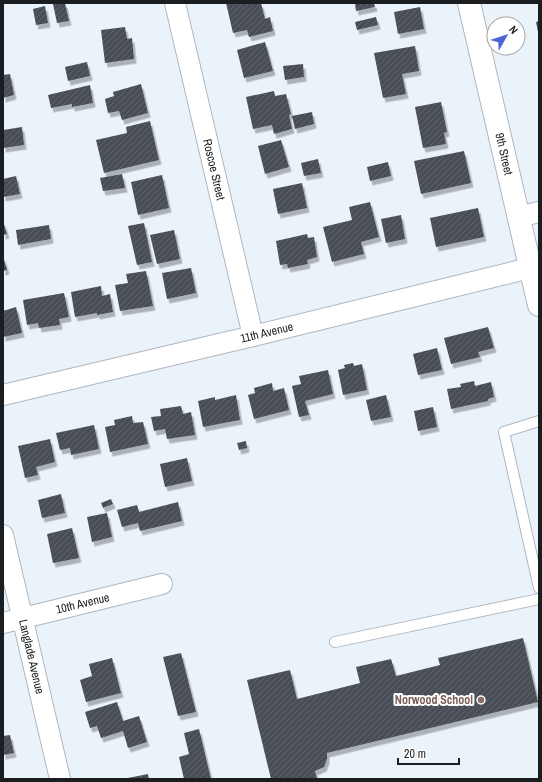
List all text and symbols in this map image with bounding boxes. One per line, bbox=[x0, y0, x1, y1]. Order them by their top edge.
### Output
north arrow bbox=[486, 16, 526, 56]
text: N bbox=[506, 23, 521, 37]
street label: 9th Street bbox=[491, 131, 517, 177]
street label: Roscoe Street bbox=[199, 137, 229, 202]
street label: 11th Avenue bbox=[239, 318, 295, 347]
street label: 10th Avenue bbox=[54, 589, 111, 618]
street label: Langlade Avenue bbox=[15, 618, 48, 696]
place label: Norwood School bbox=[395, 692, 473, 708]
marker: Norwood School bbox=[476, 695, 486, 705]
scale bar bbox=[398, 740, 459, 766]
text: 20 m bbox=[404, 746, 426, 762]

